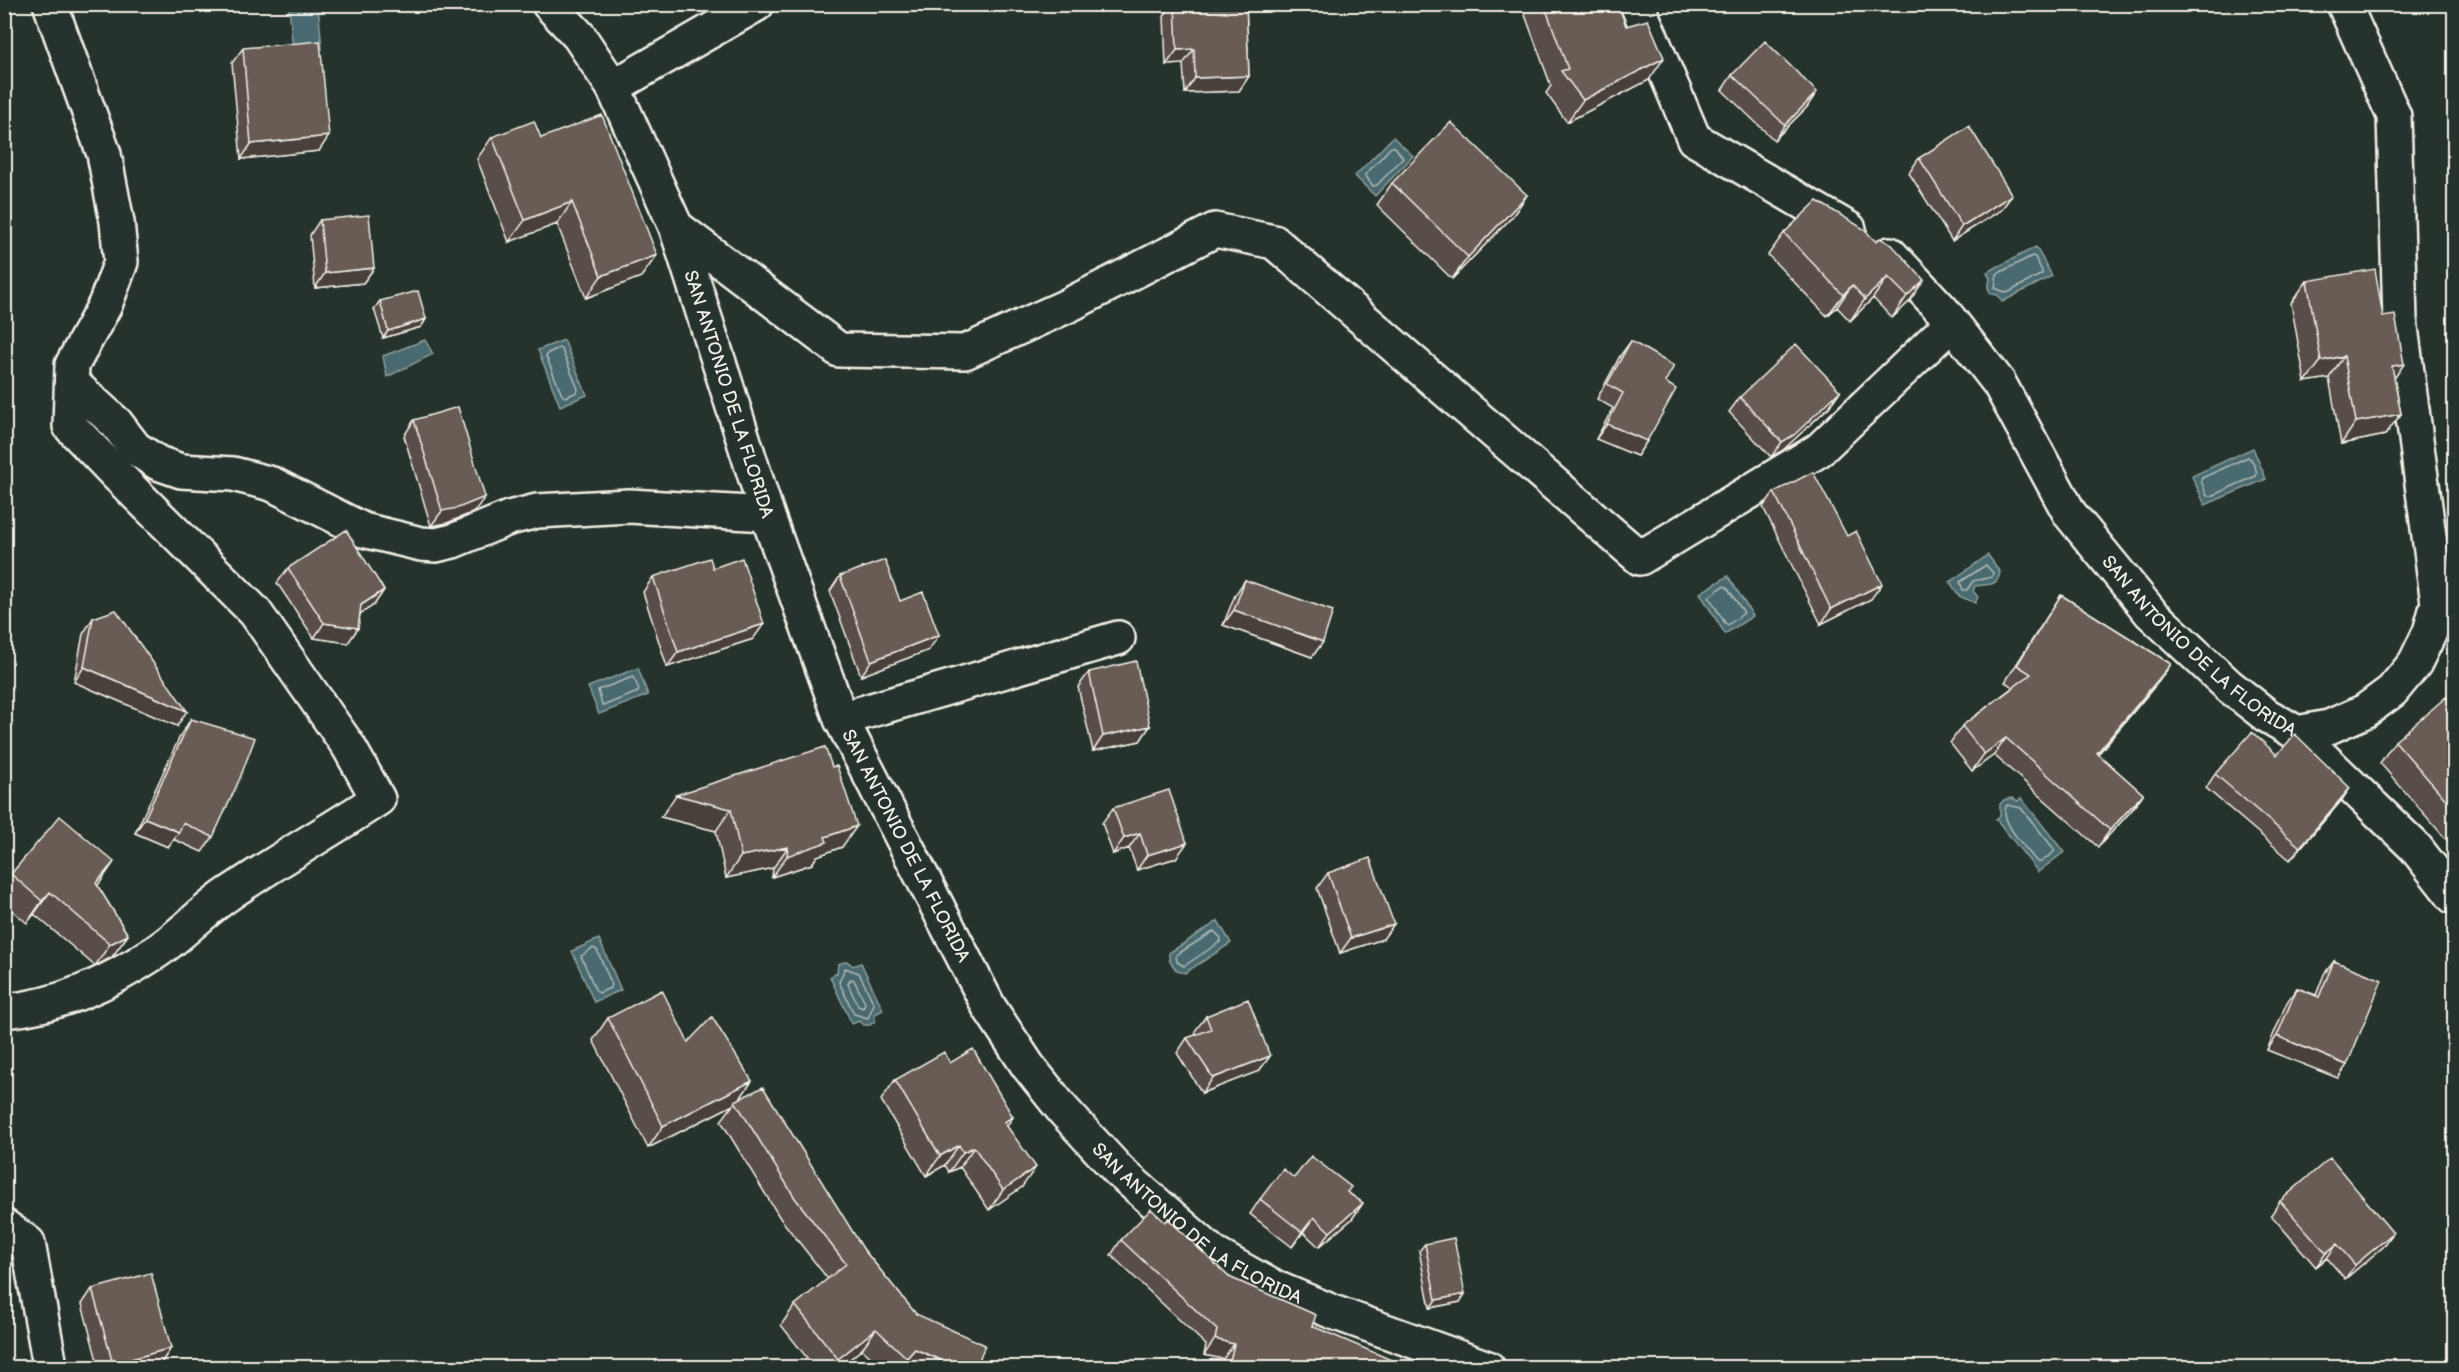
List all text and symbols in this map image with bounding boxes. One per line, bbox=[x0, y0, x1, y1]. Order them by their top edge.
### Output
street label: SAN ANTONIO DE LA FLORIDA bbox=[679, 268, 778, 521]
street label: SAN ANTONIO DE LA FLORIDA bbox=[2097, 552, 2300, 741]
street label: SAN ANTONIO DE LA FLORIDA bbox=[837, 726, 974, 966]
street label: SAN ANTONIO DE LA FLORIDA bbox=[1088, 1139, 1305, 1309]

